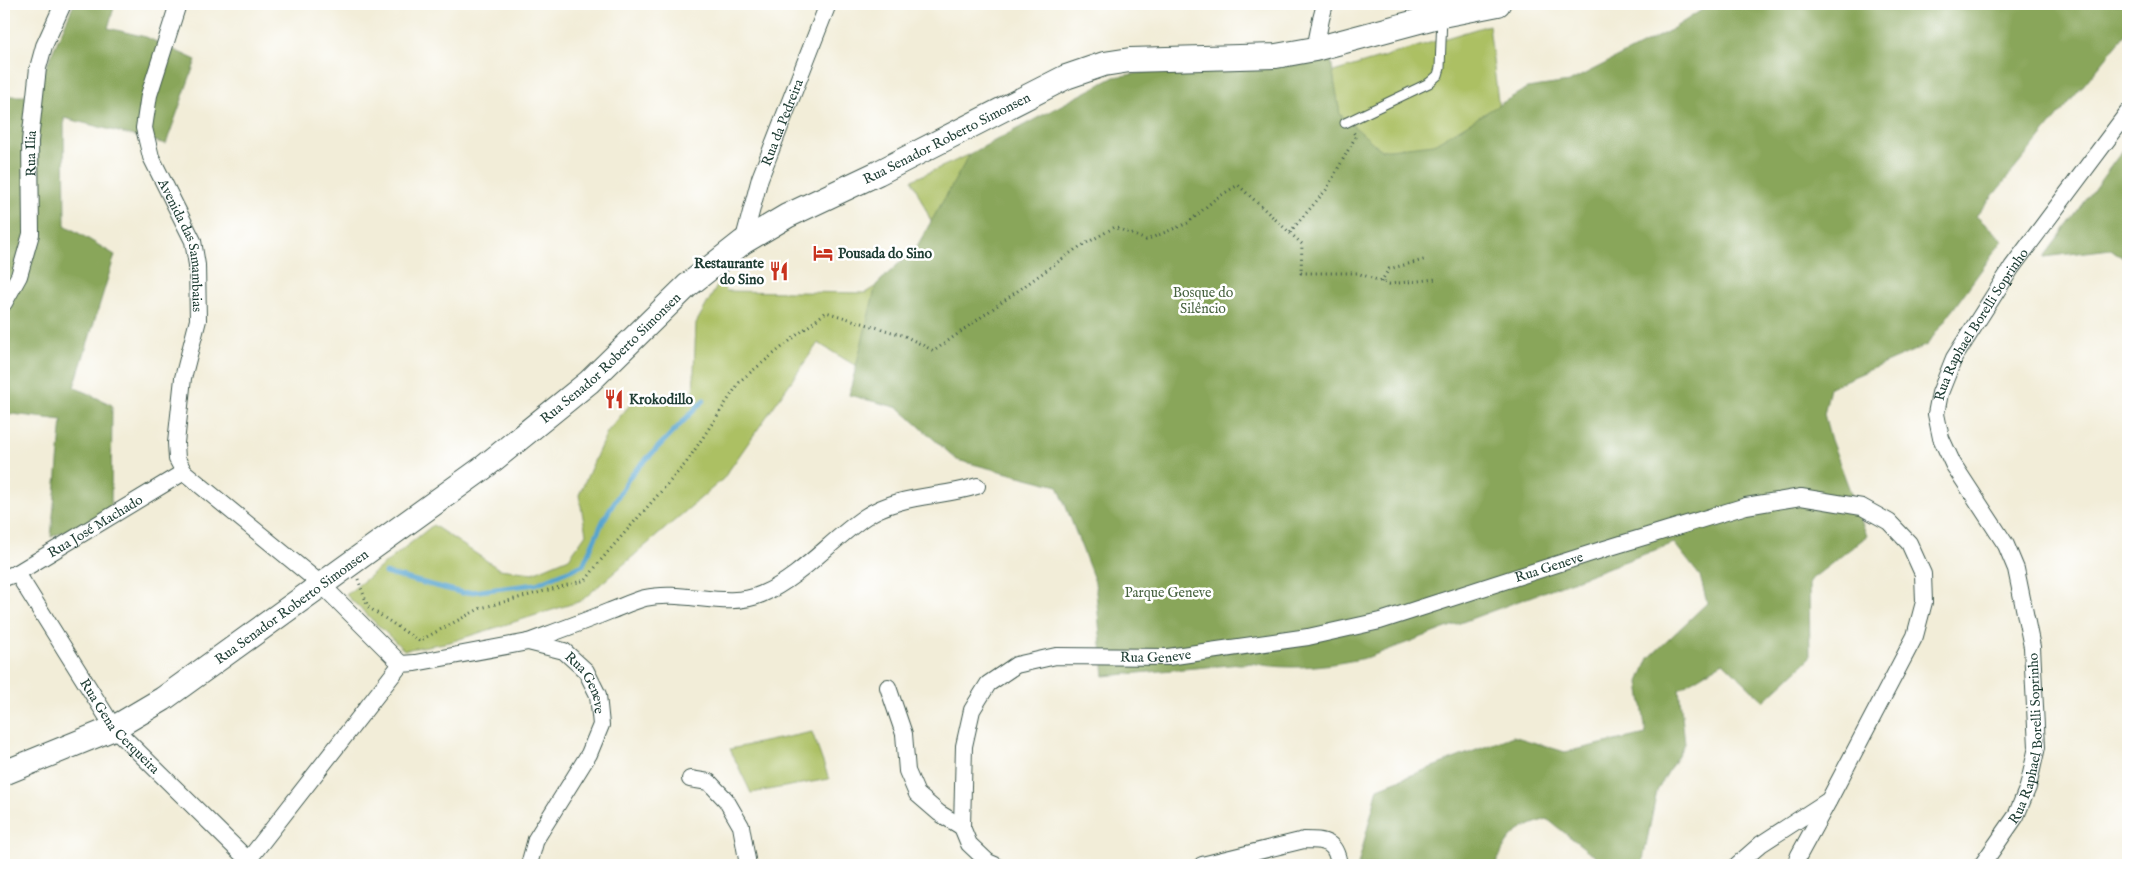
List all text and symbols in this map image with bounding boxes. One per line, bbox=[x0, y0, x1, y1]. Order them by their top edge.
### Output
street label: Rua da Pedreira bbox=[758, 76, 808, 169]
street label: Rua Senador Roberto Simonsen bbox=[860, 89, 1034, 189]
street label: Rua Ilia bbox=[22, 128, 41, 177]
street label: Avenida das Samambaias bbox=[153, 175, 206, 312]
hotel icon: Pousada do Sino bbox=[812, 242, 834, 264]
place label: Pousada do Sino bbox=[838, 245, 933, 263]
street label: Rua Raphael Borelli Soprinho bbox=[1931, 245, 2033, 402]
place label: Restaurante do Sino bbox=[694, 255, 765, 289]
restaurant icon: Restaurante do Sino bbox=[768, 260, 790, 282]
park label: Bosque do Silêncio bbox=[1173, 284, 1234, 318]
street label: Rua Senador Roberto Simonsen bbox=[537, 289, 686, 428]
restaurant icon: Krokodillo bbox=[603, 388, 625, 410]
place label: Krokodillo bbox=[629, 391, 693, 409]
street label: Rua José Machado bbox=[45, 491, 147, 562]
street label: Rua Senador Roberto Simonsen bbox=[211, 545, 373, 669]
street label: Rua Geneve bbox=[1513, 548, 1586, 587]
park label: Parque Geneve bbox=[1125, 584, 1212, 602]
street label: Rua Geneve bbox=[1120, 646, 1193, 667]
street label: Rua Geneve bbox=[561, 648, 608, 715]
street label: Rua Raphael Borelli Soprinho bbox=[2005, 652, 2047, 828]
street label: Rua Gena Cerqueira bbox=[75, 675, 164, 779]

